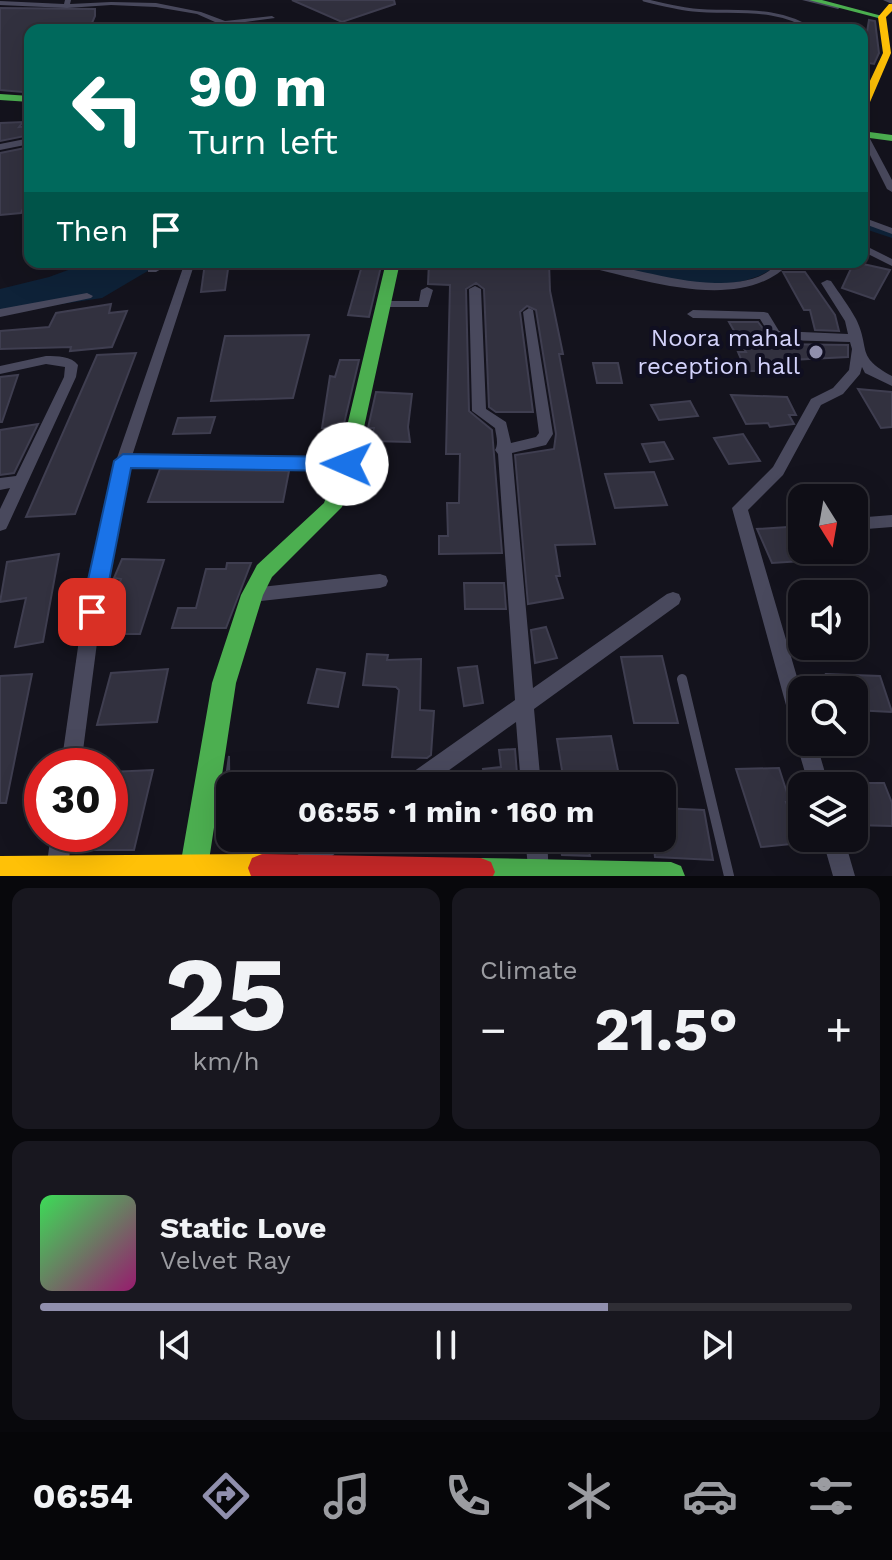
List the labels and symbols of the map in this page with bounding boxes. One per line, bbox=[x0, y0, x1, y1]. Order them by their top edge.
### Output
place label: Noora mahal reception hall bbox=[638, 324, 801, 380]
marker: Noora mahal reception hall bbox=[807, 343, 825, 361]
position arrow bbox=[305, 422, 389, 506]
north arrow bbox=[788, 484, 868, 564]
pin bbox=[58, 578, 126, 646]
speed limit sign: 30 bbox=[24, 748, 128, 852]

